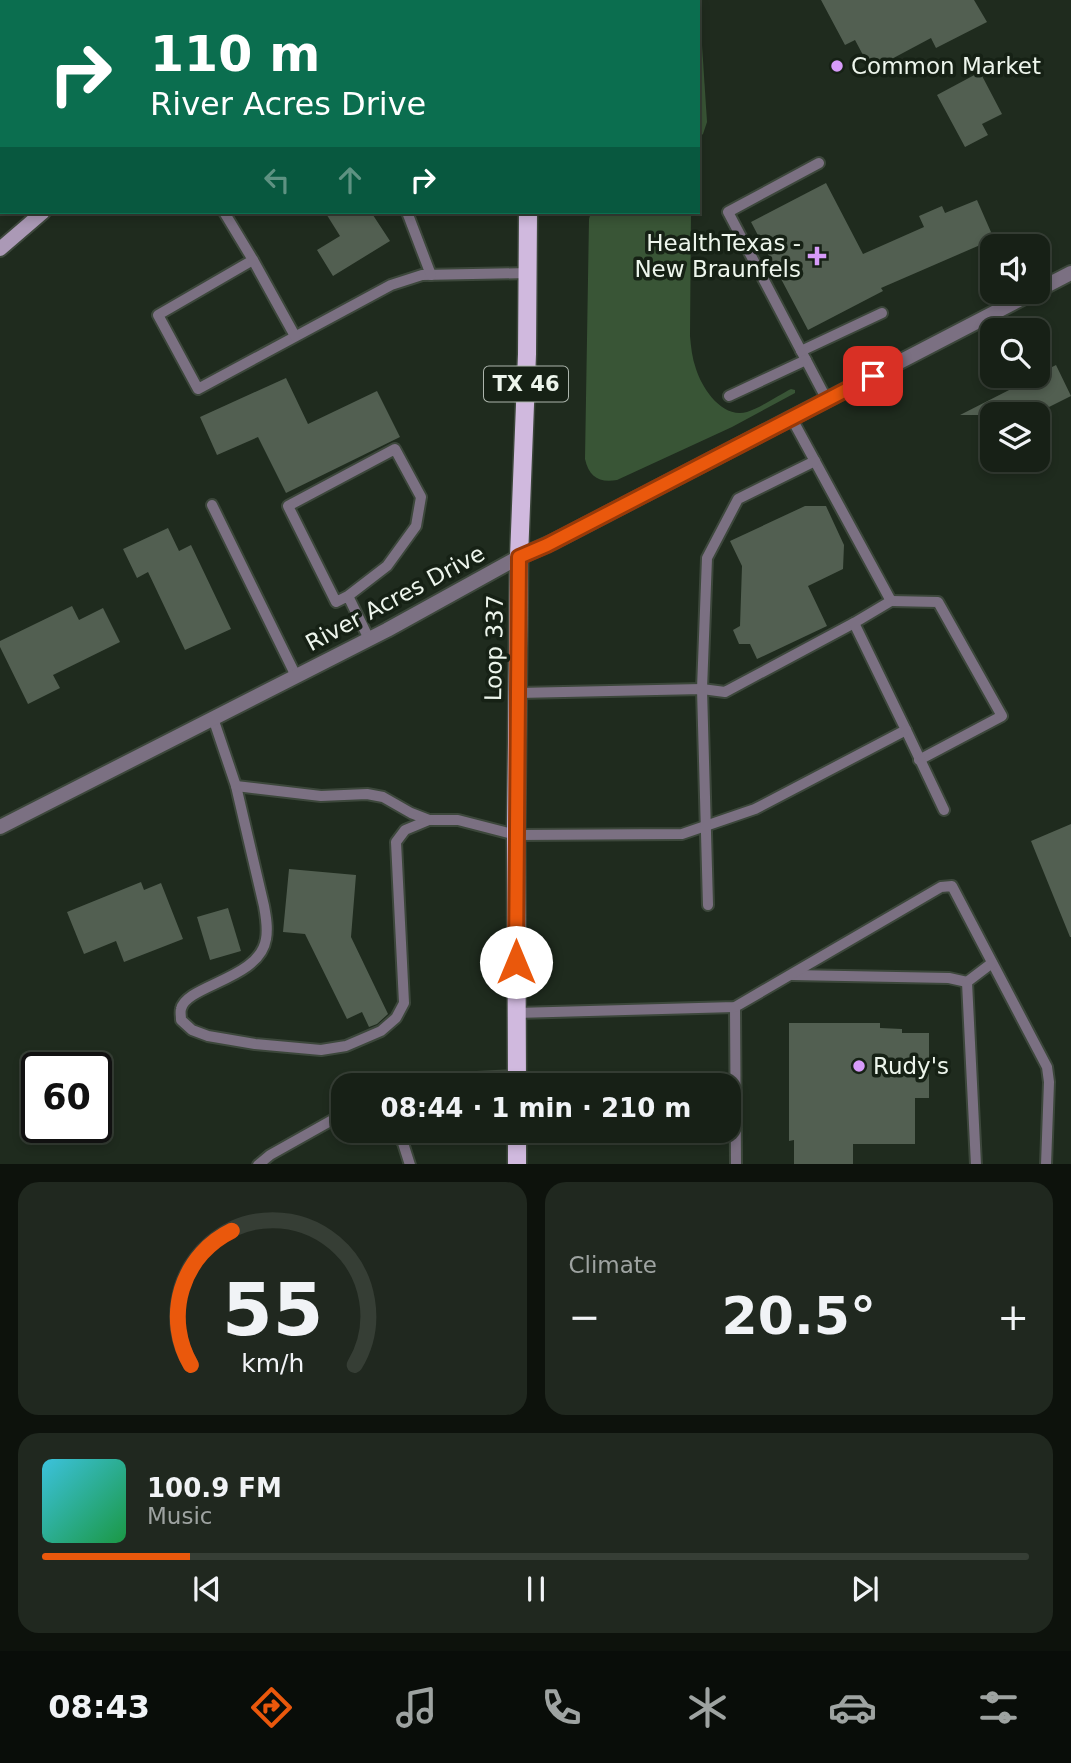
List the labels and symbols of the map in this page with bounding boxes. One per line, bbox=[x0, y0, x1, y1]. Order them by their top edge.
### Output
place label: Common Market bbox=[851, 53, 1041, 79]
marker: Common Market bbox=[829, 58, 845, 74]
place label: HealthTexas - New Braunfels bbox=[634, 230, 801, 282]
marker: HealthTexas - New Braunfels bbox=[807, 246, 827, 266]
pin bbox=[843, 346, 903, 406]
road number: TX 46 bbox=[484, 366, 568, 402]
street label: River Acres Drive bbox=[301, 540, 489, 656]
street label: Loop 337 bbox=[480, 595, 508, 701]
position arrow bbox=[479, 925, 553, 999]
speed limit sign: 60 bbox=[21, 1052, 112, 1143]
place label: Rudy's bbox=[873, 1053, 949, 1079]
marker: Rudy's bbox=[851, 1058, 867, 1074]

